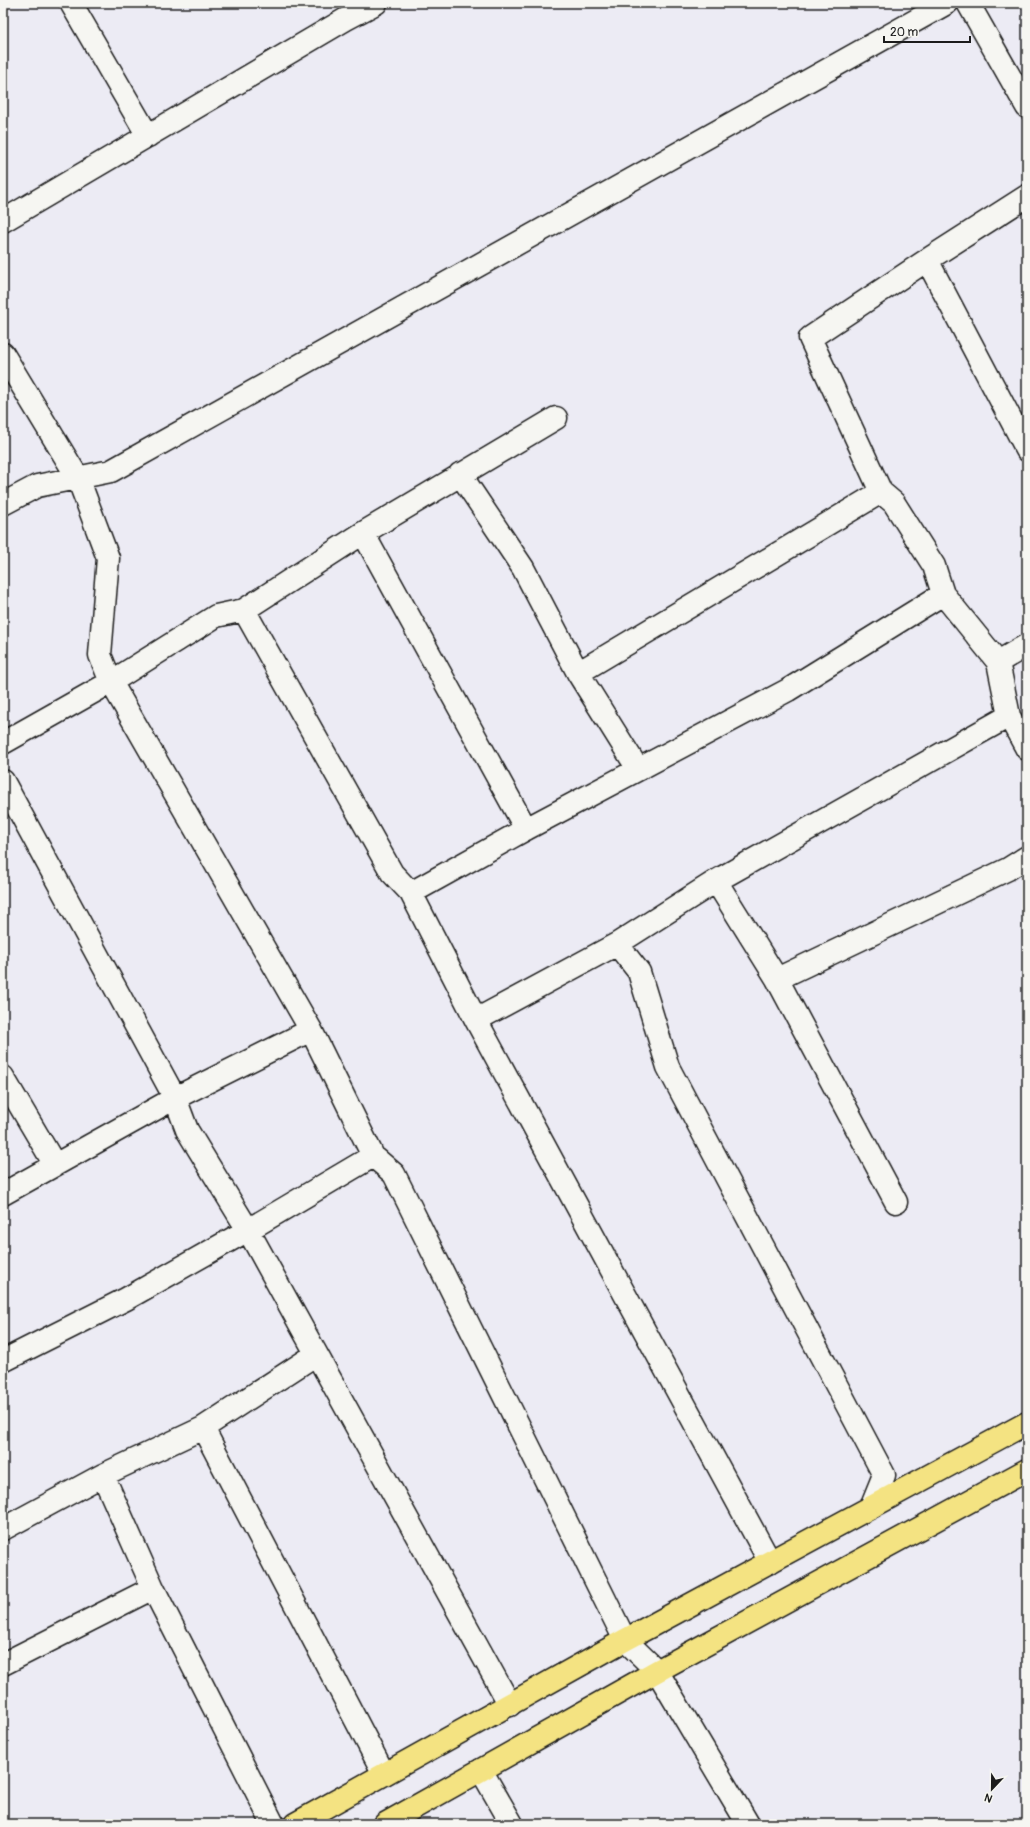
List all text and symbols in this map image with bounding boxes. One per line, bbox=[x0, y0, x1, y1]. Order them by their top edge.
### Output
scale bar bbox=[884, 18, 970, 44]
text: 20 m bbox=[890, 25, 919, 40]
north arrow bbox=[972, 1769, 1012, 1809]
text: N bbox=[982, 1790, 994, 1805]

